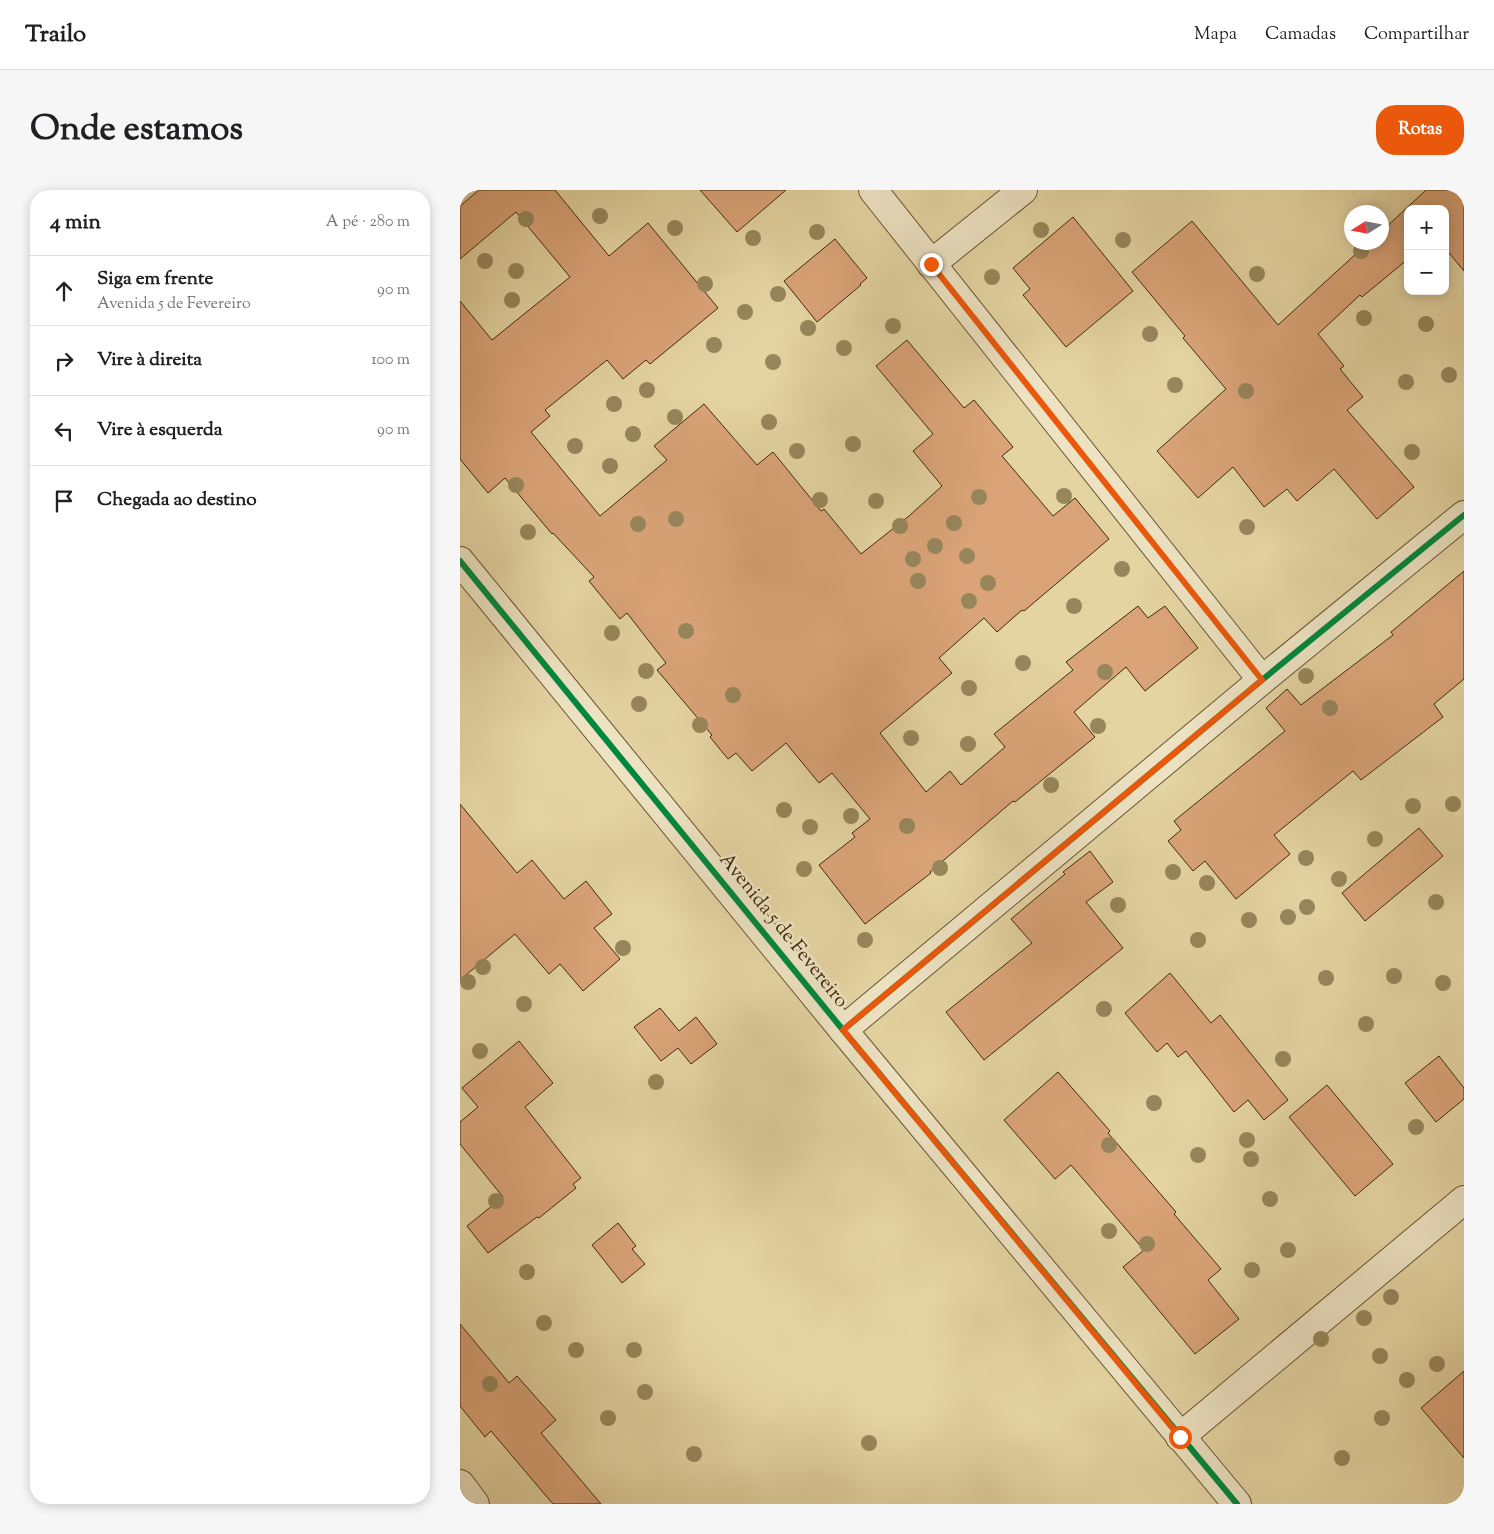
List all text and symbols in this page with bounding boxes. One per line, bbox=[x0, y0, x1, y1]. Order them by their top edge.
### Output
text: Trailo bbox=[25, 18, 86, 52]
text: Mapa bbox=[1194, 22, 1237, 48]
text: Camadas bbox=[1265, 22, 1336, 48]
text: Compartilhar bbox=[1364, 22, 1469, 48]
text: Onde estamos bbox=[30, 105, 243, 156]
button: Rotas bbox=[1376, 105, 1464, 155]
north arrow bbox=[1344, 205, 1389, 250]
map controls bbox=[1404, 205, 1449, 295]
button: + bbox=[1404, 205, 1449, 250]
text: 4 min bbox=[50, 208, 101, 238]
text: A pé · 280 m bbox=[326, 211, 410, 234]
button: − bbox=[1404, 250, 1449, 295]
route end bbox=[920, 253, 943, 276]
text: Siga em frente bbox=[97, 266, 213, 293]
icon: ahead bbox=[50, 277, 78, 305]
text: 90 m bbox=[377, 279, 410, 302]
text: Avenida 5 de Fevereiro bbox=[97, 293, 251, 316]
icon: right bbox=[50, 347, 78, 375]
text: Vire à direita bbox=[97, 347, 202, 374]
text: 100 m bbox=[371, 349, 410, 372]
icon: left bbox=[50, 417, 78, 445]
text: Vire à esquerda bbox=[97, 417, 223, 444]
text: 90 m bbox=[377, 419, 410, 442]
icon: arrive bbox=[50, 487, 78, 515]
text: Chegada ao destino bbox=[97, 487, 257, 514]
street label: Avenida 5 de Fevereiro bbox=[711, 847, 855, 1015]
route start bbox=[1169, 1426, 1192, 1449]

